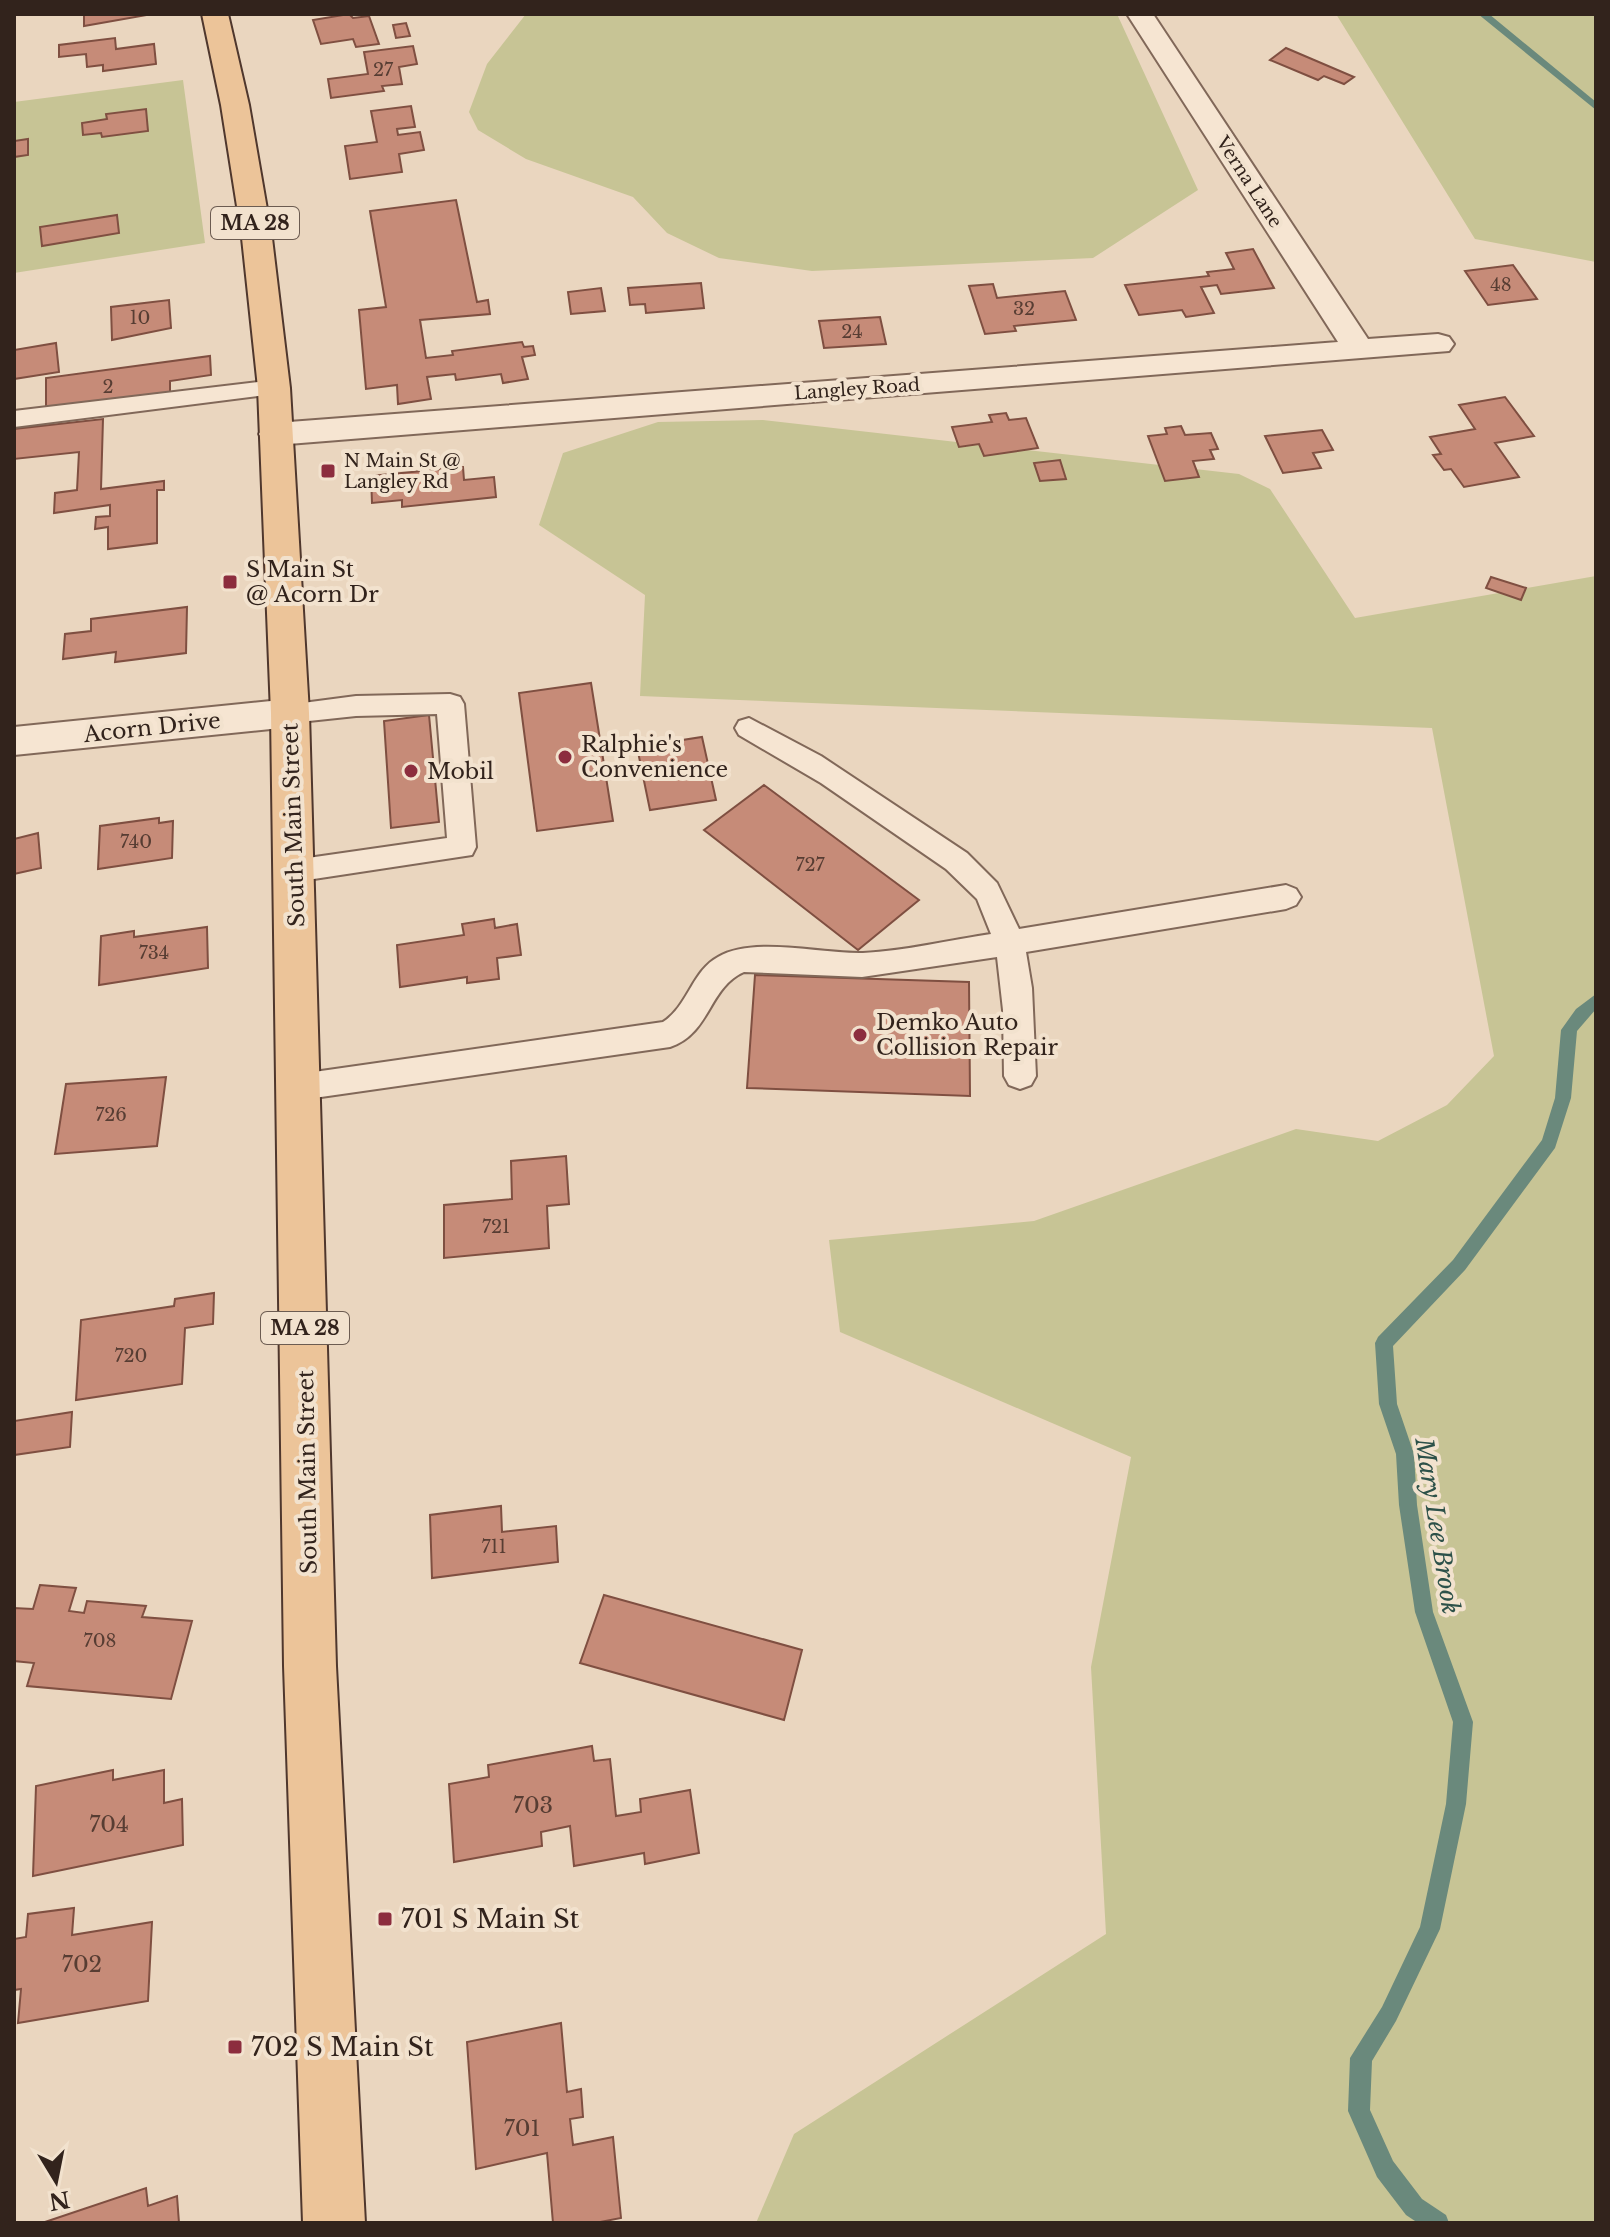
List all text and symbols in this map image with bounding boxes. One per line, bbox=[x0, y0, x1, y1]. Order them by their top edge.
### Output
house number: 27 bbox=[373, 59, 394, 81]
street label: Verna Lane bbox=[1211, 131, 1287, 232]
road number: MA 28 bbox=[211, 207, 299, 239]
house number: 48 bbox=[1490, 274, 1512, 296]
house number: 32 bbox=[1013, 298, 1035, 320]
house number: 10 bbox=[130, 307, 150, 329]
house number: 24 bbox=[841, 321, 863, 343]
street label: Langley Road bbox=[793, 374, 921, 404]
house number: 2 bbox=[102, 376, 114, 398]
place label: N Main St @ Langley Rd bbox=[344, 450, 461, 493]
marker: N Main St @ Langley Rd bbox=[319, 462, 337, 480]
place label: S Main St @ Acorn Dr bbox=[246, 556, 379, 608]
marker: S Main St @ Acorn Dr bbox=[221, 573, 239, 591]
street label: Acorn Drive bbox=[81, 707, 222, 748]
street label: South Main Street bbox=[276, 722, 311, 928]
place label: Ralphie's Convenience bbox=[581, 731, 728, 783]
marker: Ralphie's Convenience bbox=[556, 748, 574, 766]
place label: Mobil bbox=[427, 758, 494, 785]
marker: Mobil bbox=[402, 762, 420, 780]
house number: 740 bbox=[120, 831, 152, 853]
house number: 727 bbox=[795, 854, 826, 876]
house number: 734 bbox=[139, 942, 169, 964]
place label: Demko Auto Collision Repair bbox=[876, 1009, 1059, 1061]
marker: Demko Auto Collision Repair bbox=[851, 1026, 869, 1044]
house number: 726 bbox=[95, 1104, 127, 1126]
house number: 721 bbox=[482, 1216, 510, 1238]
road number: MA 28 bbox=[261, 1312, 349, 1344]
house number: 720 bbox=[115, 1345, 147, 1367]
street label: South Main Street bbox=[292, 1369, 323, 1574]
water label: Mary Lee Brook bbox=[1409, 1435, 1466, 1616]
house number: 711 bbox=[481, 1536, 507, 1558]
house number: 708 bbox=[84, 1630, 116, 1652]
house number: 703 bbox=[513, 1792, 553, 1819]
house number: 704 bbox=[89, 1811, 129, 1838]
place label: 701 S Main St bbox=[401, 1903, 580, 1935]
marker: 701 S Main St bbox=[376, 1910, 394, 1928]
house number: 702 bbox=[62, 1951, 102, 1978]
place label: 702 S Main St bbox=[251, 2031, 434, 2063]
marker: 702 S Main St bbox=[226, 2038, 244, 2056]
house number: 701 bbox=[504, 2115, 540, 2142]
north arrow bbox=[16, 2141, 96, 2221]
text: N bbox=[47, 2185, 72, 2215]

